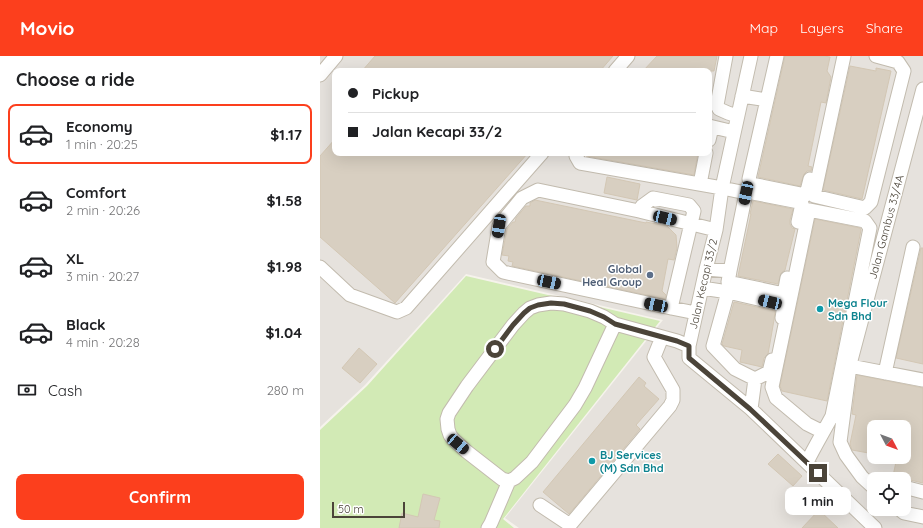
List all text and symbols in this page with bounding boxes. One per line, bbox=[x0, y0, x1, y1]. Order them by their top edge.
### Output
text: Movio bbox=[20, 16, 74, 40]
text: Map bbox=[749, 19, 778, 37]
text: Layers bbox=[800, 19, 844, 37]
text: Share bbox=[866, 19, 903, 37]
text: Choose a ride bbox=[16, 68, 135, 91]
text: Pickup bbox=[372, 84, 419, 103]
icon: car bbox=[18, 116, 54, 152]
text: Economy bbox=[66, 117, 133, 136]
text: Jalan Kecapi 33/2 bbox=[372, 122, 502, 141]
text: $1.17 bbox=[270, 125, 302, 144]
text: 1 min · 20:25 bbox=[66, 136, 138, 152]
street label: Jalan Gambus 33/4A bbox=[865, 173, 907, 281]
car bbox=[738, 180, 754, 206]
icon: car bbox=[18, 182, 54, 218]
text: Comfort bbox=[66, 183, 127, 202]
text: $1.58 bbox=[267, 191, 302, 210]
text: 2 min · 20:26 bbox=[66, 202, 140, 218]
car bbox=[652, 209, 678, 227]
car bbox=[491, 213, 507, 239]
street label: Jalan Kecapi 33/2 bbox=[686, 237, 720, 331]
icon: car bbox=[18, 248, 54, 284]
text: XL bbox=[66, 249, 84, 268]
text: $1.98 bbox=[267, 257, 302, 276]
place label: Global Heal Group bbox=[582, 262, 642, 289]
text: 3 min · 20:27 bbox=[66, 268, 139, 284]
marker: Global Heal Group bbox=[645, 270, 655, 280]
car bbox=[536, 274, 562, 290]
car bbox=[757, 293, 783, 311]
place label: Mega Flour Sdn Bhd bbox=[828, 296, 888, 323]
car bbox=[643, 297, 669, 313]
marker: Mega Flour Sdn Bhd bbox=[815, 304, 825, 314]
icon: car bbox=[18, 314, 54, 350]
text: Black bbox=[66, 315, 106, 334]
text: $1.04 bbox=[265, 323, 302, 342]
text: 4 min · 20:28 bbox=[66, 334, 140, 350]
route start bbox=[486, 340, 504, 358]
icon: cash bbox=[16, 379, 38, 401]
text: Cash bbox=[48, 381, 82, 400]
text: 280 m bbox=[267, 382, 304, 398]
north arrow bbox=[867, 420, 911, 464]
map controls bbox=[867, 420, 911, 516]
car bbox=[445, 432, 471, 456]
place label: BJ Services (M) Sdn Bhd bbox=[600, 448, 664, 475]
marker: BJ Services (M) Sdn Bhd bbox=[587, 456, 597, 466]
route end bbox=[809, 464, 827, 482]
button: locate bbox=[867, 472, 911, 516]
button: Confirm bbox=[16, 474, 304, 520]
callout: 1 min bbox=[785, 487, 851, 515]
text: 1 min bbox=[802, 493, 834, 509]
scale bar bbox=[332, 500, 405, 519]
text: 50 m bbox=[338, 502, 364, 516]

